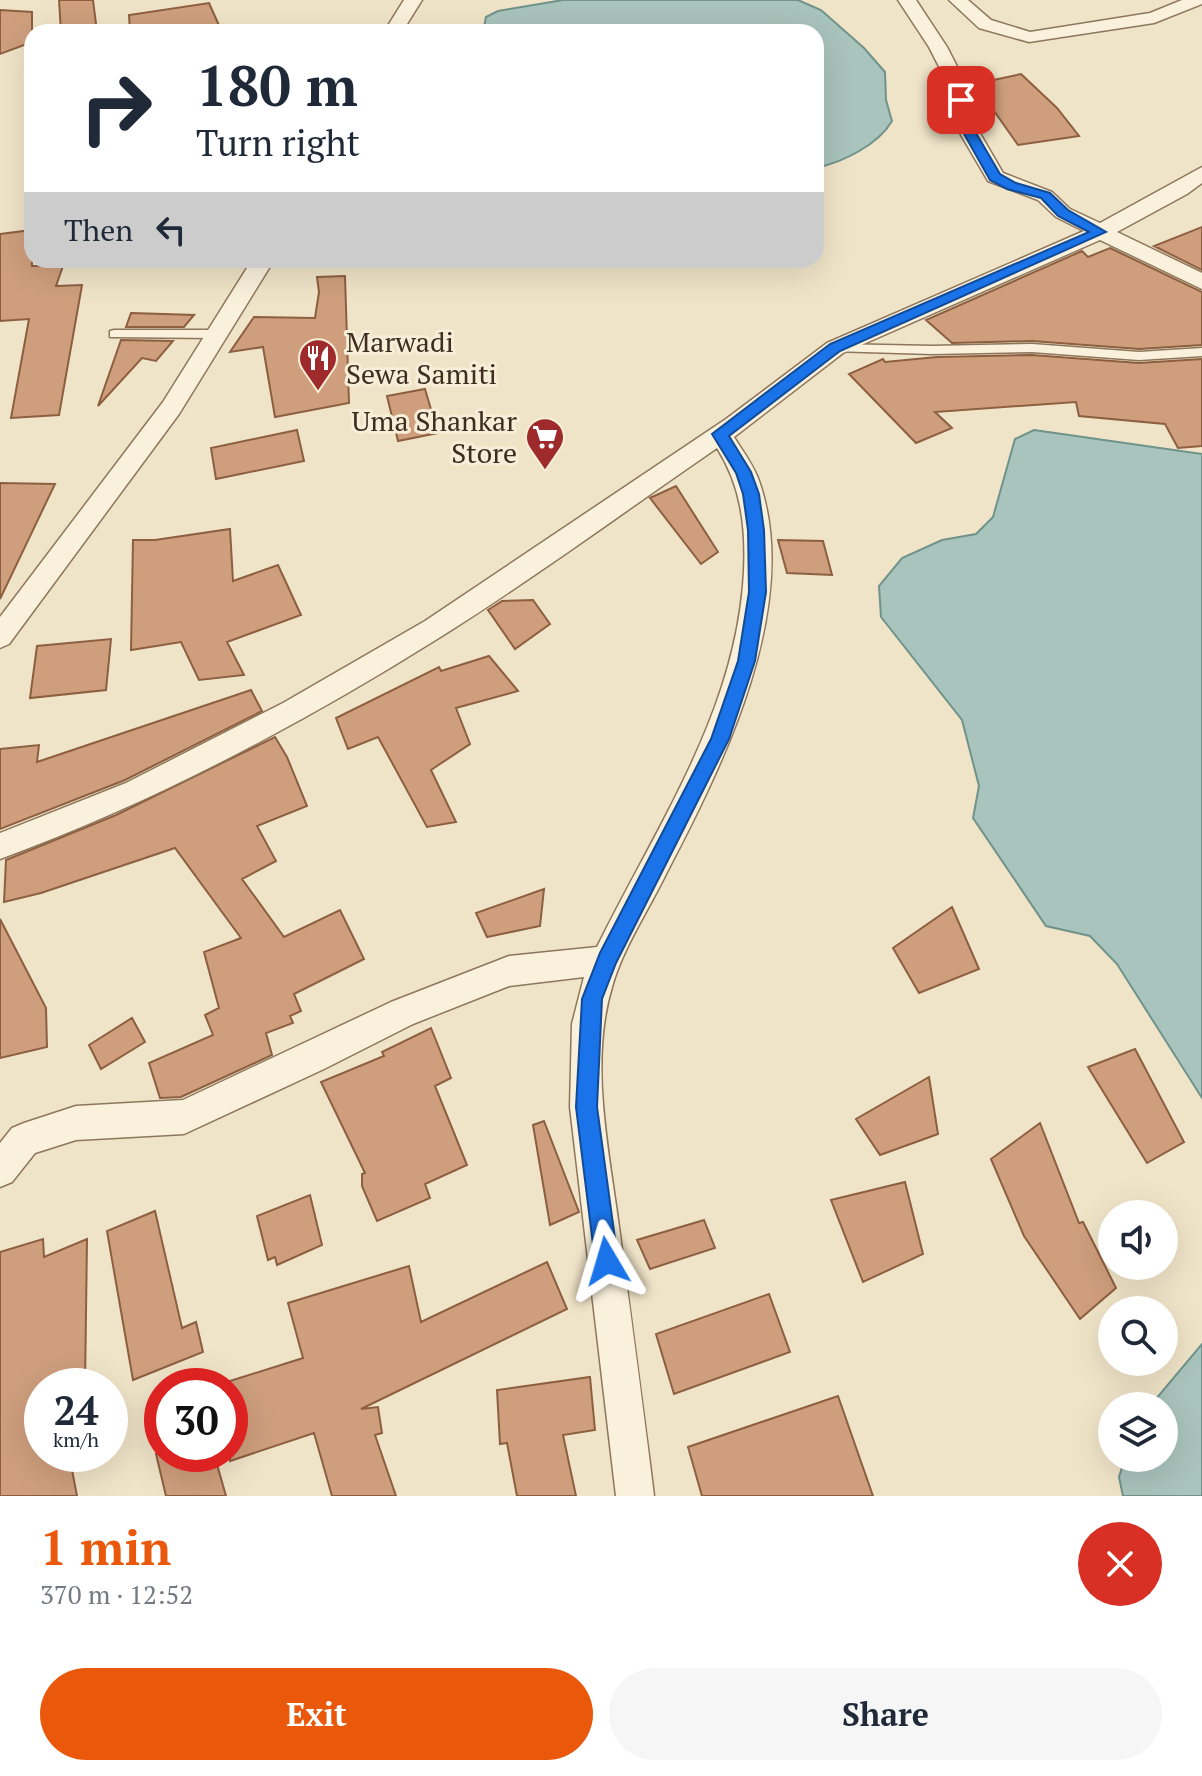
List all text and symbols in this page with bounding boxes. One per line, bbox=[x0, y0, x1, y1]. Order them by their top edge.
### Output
text: 180 m bbox=[196, 48, 358, 122]
icon: right bbox=[64, 56, 168, 160]
pin bbox=[927, 66, 995, 134]
icon: arrive bbox=[939, 78, 983, 122]
text: Turn right bbox=[196, 119, 360, 166]
icon: left bbox=[149, 208, 193, 252]
text: Then bbox=[64, 210, 133, 250]
place label: Marwadi Sewa Samiti bbox=[346, 323, 497, 392]
restaurant icon: Marwadi Sewa Samiti bbox=[297, 337, 339, 392]
place label: Uma Shankar Store bbox=[352, 402, 517, 471]
supermarket icon: Uma Shankar Store bbox=[524, 416, 566, 471]
map controls bbox=[1098, 1200, 1178, 1472]
button: sound bbox=[1098, 1200, 1178, 1280]
position arrow bbox=[565, 1219, 649, 1303]
button: search bbox=[1098, 1296, 1178, 1376]
speed limit sign: 30 bbox=[144, 1368, 248, 1472]
text: 24 bbox=[53, 1383, 99, 1436]
button: layers bbox=[1098, 1392, 1178, 1472]
text: km/h bbox=[53, 1426, 99, 1453]
text: 1 min bbox=[40, 1515, 171, 1579]
button: close bbox=[1078, 1522, 1162, 1606]
text: 370 m · 12:52 bbox=[40, 1577, 193, 1611]
button: Exit bbox=[40, 1668, 593, 1760]
button: Share bbox=[609, 1668, 1162, 1760]

